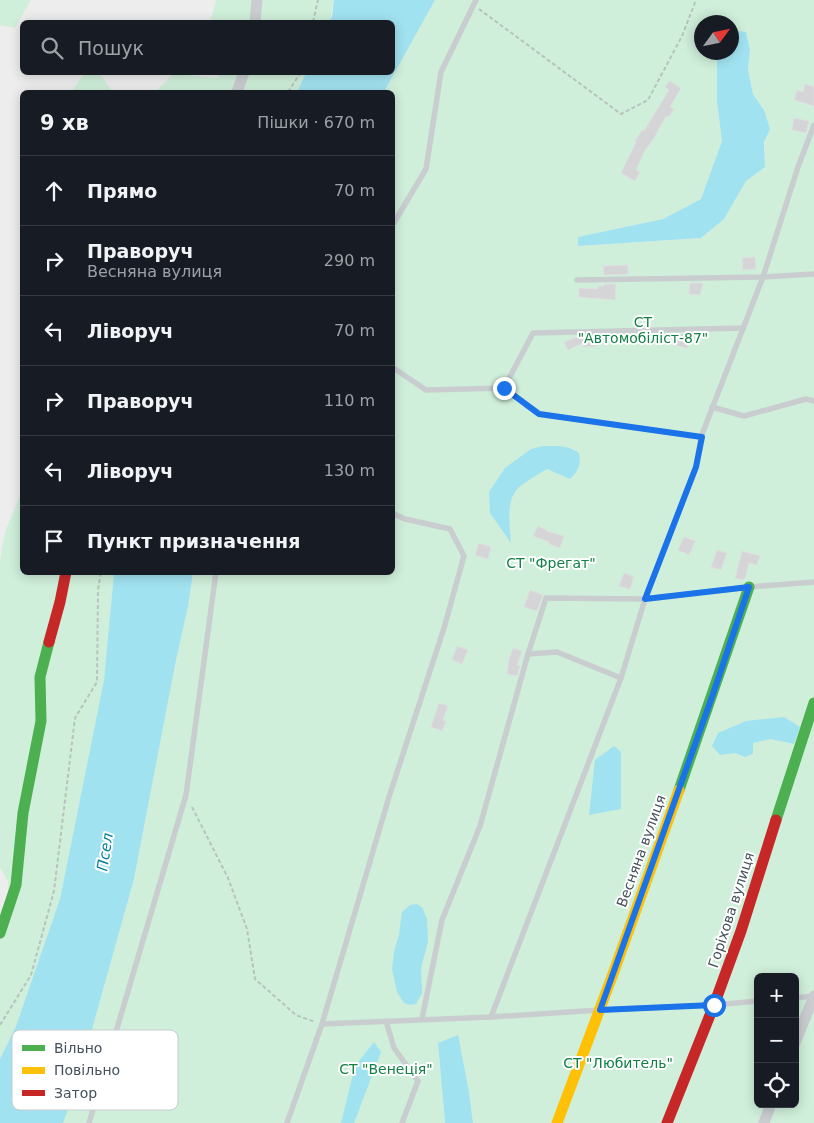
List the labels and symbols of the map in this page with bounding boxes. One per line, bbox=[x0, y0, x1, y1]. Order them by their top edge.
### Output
north arrow bbox=[694, 15, 739, 60]
park label: СТ "Автомобiлiст-87" bbox=[578, 314, 708, 346]
route end bbox=[493, 377, 516, 400]
park label: СТ "Фрегат" bbox=[506, 555, 596, 571]
street label: Весняна вулиця bbox=[613, 793, 669, 909]
water label: Псел bbox=[93, 831, 117, 872]
street label: Горіхова вулиця bbox=[705, 850, 757, 970]
route start bbox=[703, 994, 726, 1017]
legend bbox=[12, 1030, 178, 1110]
text: Вільно bbox=[54, 1040, 102, 1056]
park label: СТ "Любитель" bbox=[563, 1055, 673, 1071]
park label: СТ "Венеція" bbox=[339, 1061, 433, 1077]
text: Повільно bbox=[54, 1062, 120, 1078]
text: Затор bbox=[54, 1085, 97, 1101]

